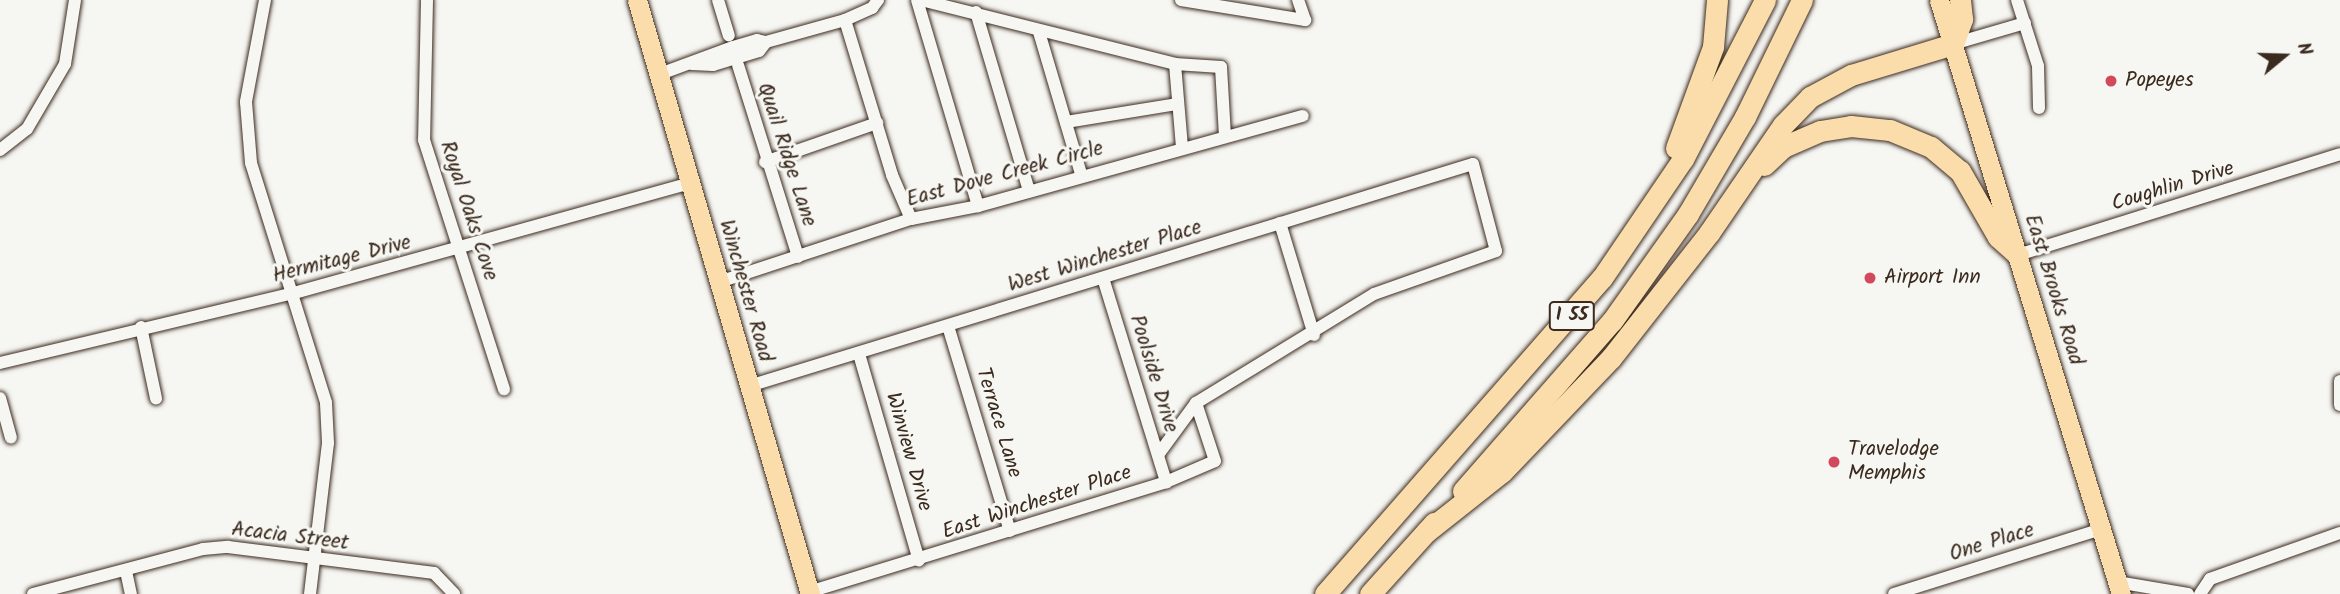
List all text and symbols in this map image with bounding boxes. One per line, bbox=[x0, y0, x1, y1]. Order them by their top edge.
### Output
north arrow bbox=[2249, 21, 2319, 91]
text: N bbox=[2288, 39, 2320, 60]
place label: Popeyes bbox=[2125, 68, 2194, 94]
marker: Popeyes bbox=[2103, 73, 2119, 89]
street label: Quail Ridge Lane bbox=[751, 80, 821, 230]
street label: East Dove Creek Circle bbox=[904, 137, 1106, 213]
street label: Royal Oaks Cove bbox=[434, 138, 502, 284]
street label: Coughlin Drive bbox=[2109, 156, 2237, 218]
street label: East Brooks Road bbox=[2018, 212, 2088, 368]
street label: West Winchester Place bbox=[1005, 216, 1205, 298]
street label: Winchester Road bbox=[713, 217, 777, 365]
street label: Hermitage Drive bbox=[270, 231, 414, 289]
place label: Airport Inn bbox=[1884, 265, 1981, 291]
marker: Airport Inn bbox=[1862, 270, 1878, 286]
road number: I 55 bbox=[1548, 300, 1596, 332]
street label: Poolside Drive bbox=[1123, 312, 1183, 436]
street label: Terrace Lane bbox=[969, 365, 1027, 481]
street label: Winview Drive bbox=[879, 390, 937, 514]
place label: Travelodge Memphis bbox=[1848, 437, 1939, 487]
marker: Travelodge Memphis bbox=[1826, 454, 1842, 470]
street label: East Winchester Place bbox=[939, 461, 1135, 545]
street label: Acacia Street bbox=[230, 517, 350, 557]
street label: One Place bbox=[1947, 518, 2037, 568]

